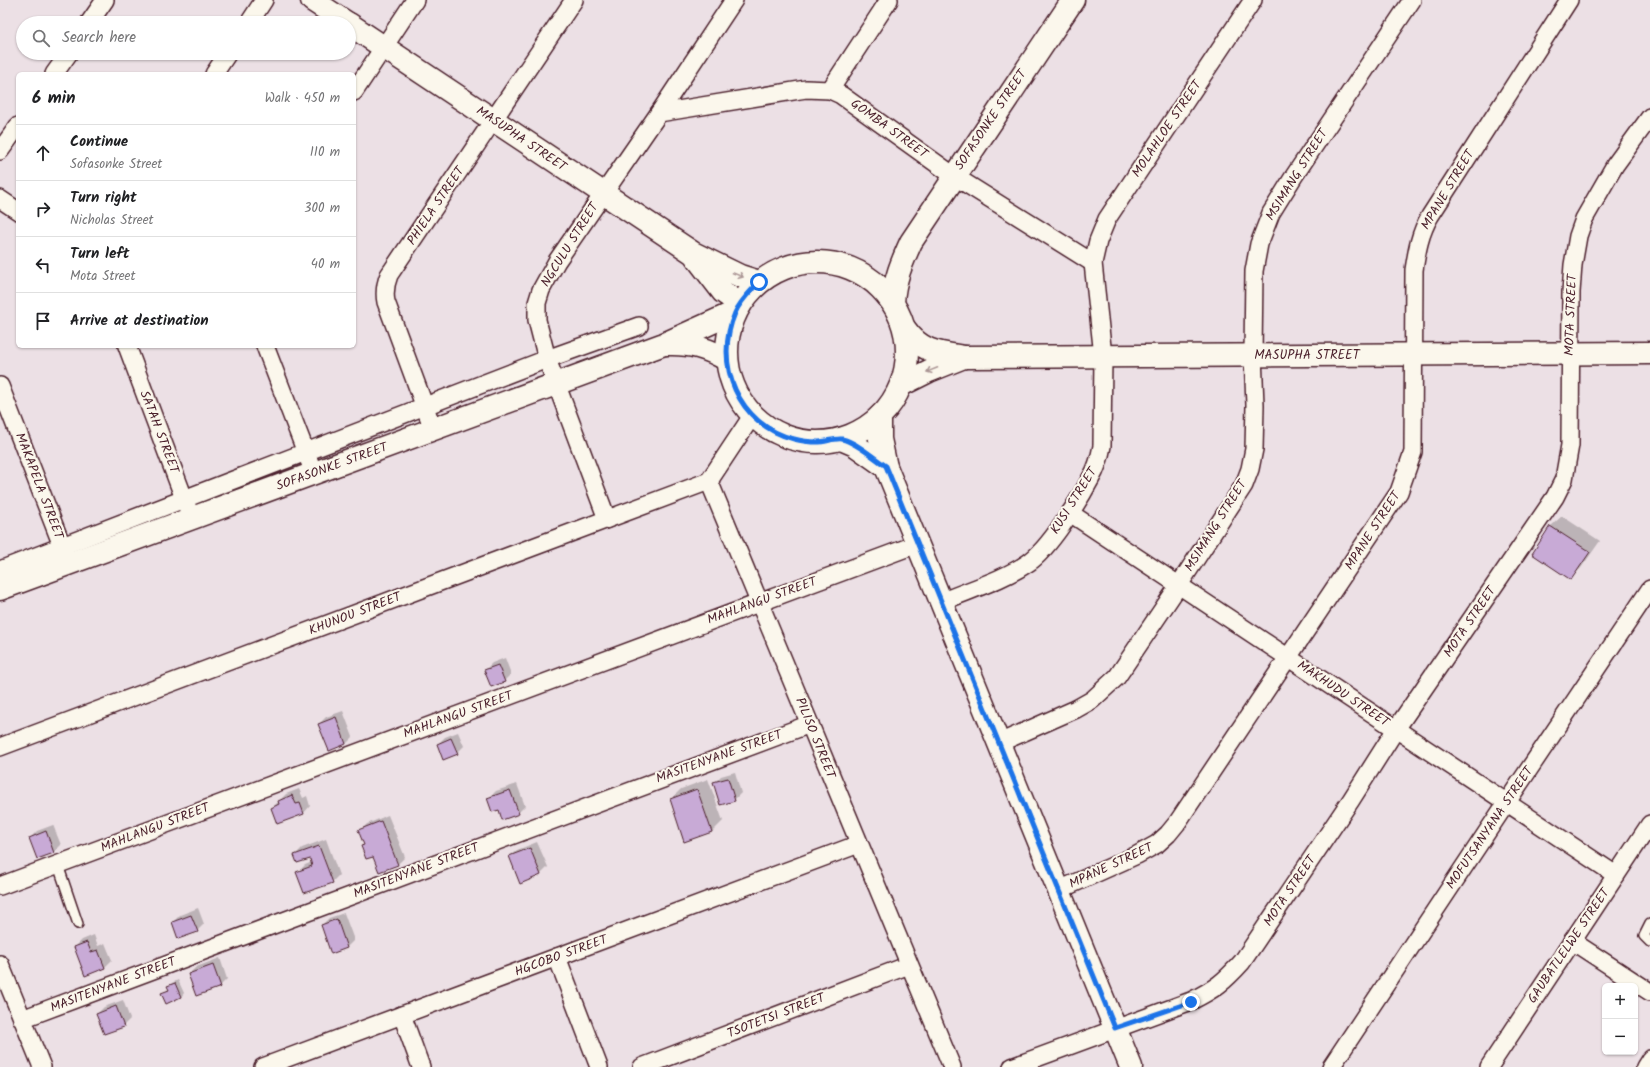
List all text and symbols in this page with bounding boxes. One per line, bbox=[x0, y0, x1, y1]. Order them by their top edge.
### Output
search box bbox=[16, 16, 356, 60]
text: Search here bbox=[62, 26, 136, 50]
icon: search bbox=[30, 27, 52, 49]
street label: SOFASONKE STREET bbox=[949, 65, 1033, 175]
street label: MOLAHLOE STREET bbox=[1127, 75, 1208, 182]
text: 6 min bbox=[32, 85, 76, 112]
text: Walk · 450 m bbox=[265, 88, 340, 109]
street label: GOMBA STREET bbox=[846, 94, 933, 165]
street label: MASUPHA STREET bbox=[471, 101, 571, 178]
street label: MSIMANG STREET bbox=[1260, 124, 1334, 225]
text: Continue bbox=[70, 130, 128, 154]
icon: ahead bbox=[32, 142, 54, 164]
text: 110 m bbox=[310, 142, 340, 163]
street label: MPANE STREET bbox=[1416, 145, 1481, 234]
text: Sofasonke Street bbox=[70, 154, 162, 175]
street label: PHIELA STREET bbox=[402, 161, 471, 250]
text: Turn right bbox=[70, 186, 137, 210]
icon: right bbox=[32, 198, 54, 220]
text: 300 m bbox=[304, 198, 340, 219]
street label: NGCULU STREET bbox=[536, 198, 605, 291]
text: Nicholas Street bbox=[70, 210, 154, 231]
text: Turn left bbox=[70, 242, 130, 266]
icon: left bbox=[32, 254, 54, 276]
text: 40 m bbox=[311, 254, 340, 275]
text: Mota Street bbox=[70, 266, 135, 287]
one-way arrow bbox=[732, 271, 744, 279]
route start bbox=[750, 273, 768, 291]
street label: MOTA STREET bbox=[1559, 273, 1583, 356]
text: Arrive at destination bbox=[70, 309, 209, 333]
icon: arrive bbox=[32, 310, 54, 332]
street label: MASUPHA STREET bbox=[1254, 345, 1361, 366]
one-way arrow bbox=[927, 367, 939, 374]
street label: SATAH STREET bbox=[134, 388, 185, 477]
street label: MAKAPELA STREET bbox=[9, 430, 69, 543]
street label: SOFASONKE STREET bbox=[273, 437, 392, 497]
street label: KUSI STREET bbox=[1045, 463, 1103, 538]
street label: MSIMANG STREET bbox=[1179, 475, 1253, 576]
street label: MPANE STREET bbox=[1340, 486, 1407, 575]
street label: MAHLANGU STREET bbox=[704, 571, 821, 631]
street label: MOTA STREET bbox=[1438, 581, 1502, 662]
street label: KHUNOU STREET bbox=[306, 586, 405, 641]
street label: MAKHUDU STREET bbox=[1293, 655, 1394, 733]
street label: MAHLANGU STREET bbox=[400, 685, 517, 745]
street label: PILISO STREET bbox=[789, 694, 841, 783]
street label: MASITENYANE STREET bbox=[653, 724, 786, 790]
street label: MOFUTSANYANA STREET bbox=[1441, 761, 1540, 894]
street label: MAHLANGU STREET bbox=[97, 797, 214, 858]
street label: MASITENYANE STREET bbox=[350, 837, 483, 905]
street label: MPANE STREET bbox=[1066, 837, 1157, 895]
street label: MOTA STREET bbox=[1258, 850, 1322, 931]
street label: GAUBATLELWE STREET bbox=[1523, 883, 1616, 1008]
street label: HGCOBO STREET bbox=[512, 929, 611, 983]
street label: MASITENYANE STREET bbox=[47, 951, 180, 1019]
map controls bbox=[1602, 983, 1638, 1055]
button: + bbox=[1602, 983, 1638, 1019]
street label: TSOTETSI STREET bbox=[724, 987, 829, 1044]
route end bbox=[1182, 993, 1200, 1011]
button: − bbox=[1602, 1019, 1638, 1055]

